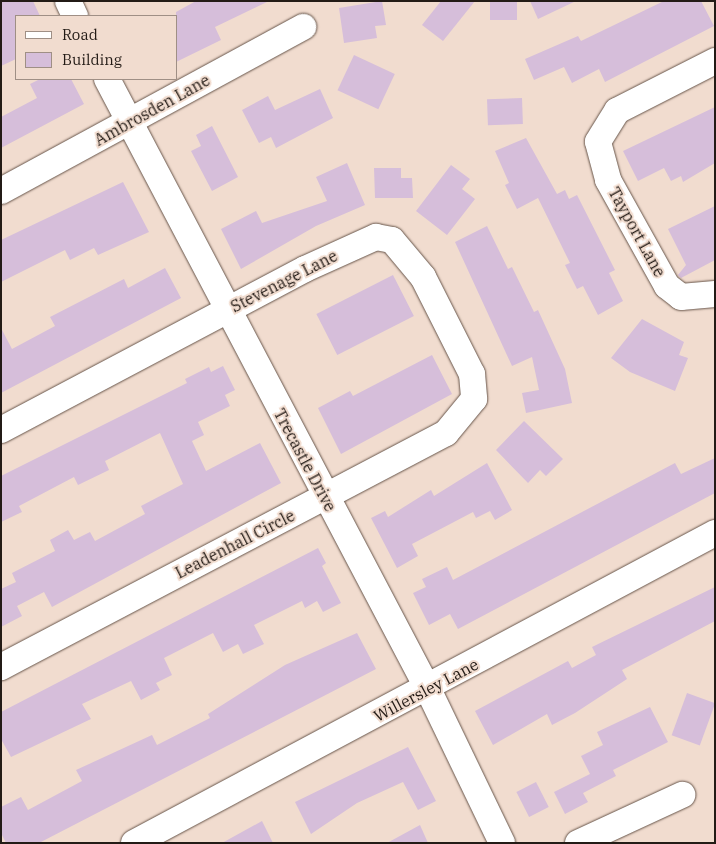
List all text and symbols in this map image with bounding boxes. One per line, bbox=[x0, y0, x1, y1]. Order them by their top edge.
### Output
legend bbox=[15, 15, 178, 80]
text: Road bbox=[62, 25, 98, 44]
text: Building bbox=[62, 50, 122, 69]
street label: Ambrosden Lane bbox=[91, 70, 213, 150]
street label: Tayport Lane bbox=[604, 184, 670, 280]
street label: Stevenage Lane bbox=[227, 246, 341, 316]
street label: Trecastle Drive bbox=[270, 405, 340, 515]
street label: Leadenhall Circle bbox=[172, 506, 298, 582]
street label: Willersley Lane bbox=[370, 654, 482, 726]

